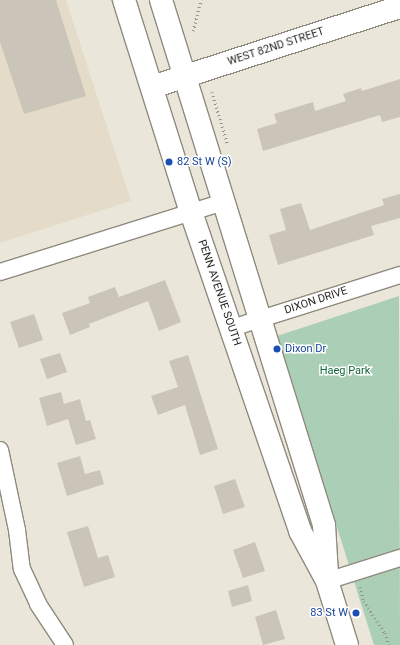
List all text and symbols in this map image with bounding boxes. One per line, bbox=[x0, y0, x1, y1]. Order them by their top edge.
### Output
street label: WEST 82ND STREET bbox=[226, 25, 326, 69]
place label: 82 St W (S) bbox=[177, 155, 232, 169]
marker: 82 St W (S) bbox=[164, 157, 174, 167]
street label: PENN AVENUE SOUTH bbox=[195, 238, 243, 348]
street label: DIXON DRIVE bbox=[283, 285, 349, 317]
place label: Dixon Dr bbox=[285, 342, 326, 356]
marker: Dixon Dr bbox=[272, 344, 282, 354]
park label: Haeg Park bbox=[320, 364, 370, 378]
place label: 83 St W bbox=[310, 606, 348, 620]
marker: 83 St W bbox=[351, 608, 361, 618]

